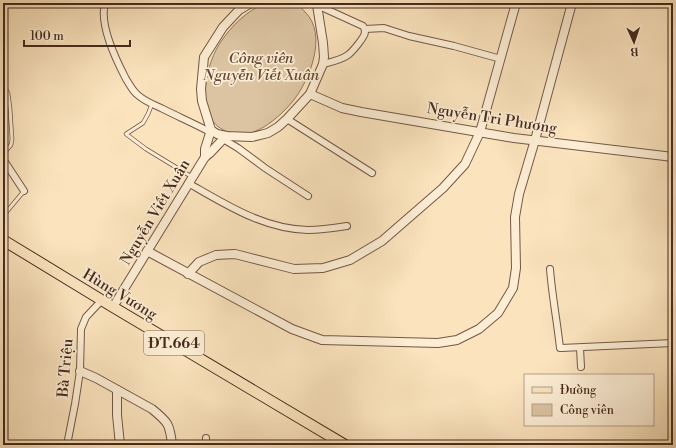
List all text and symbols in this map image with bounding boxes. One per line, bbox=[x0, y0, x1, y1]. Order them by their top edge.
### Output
scale bar bbox=[24, 22, 130, 48]
north arrow bbox=[614, 22, 654, 62]
text: 100 m bbox=[30, 29, 64, 44]
text: B bbox=[630, 44, 639, 58]
park label: Công viên Nguyễn Viết Xuân bbox=[202, 49, 320, 85]
street label: Nguyễn Tri Phương bbox=[425, 99, 559, 138]
street label: Nguyễn Viết Xuân bbox=[116, 156, 195, 269]
street label: Hùng Vương bbox=[79, 265, 161, 324]
road number: ĐT.664 bbox=[144, 331, 204, 355]
street label: Bà Triệu bbox=[53, 337, 78, 399]
legend bbox=[524, 374, 654, 426]
text: Đường bbox=[560, 383, 597, 398]
text: Công viên bbox=[560, 403, 614, 418]

